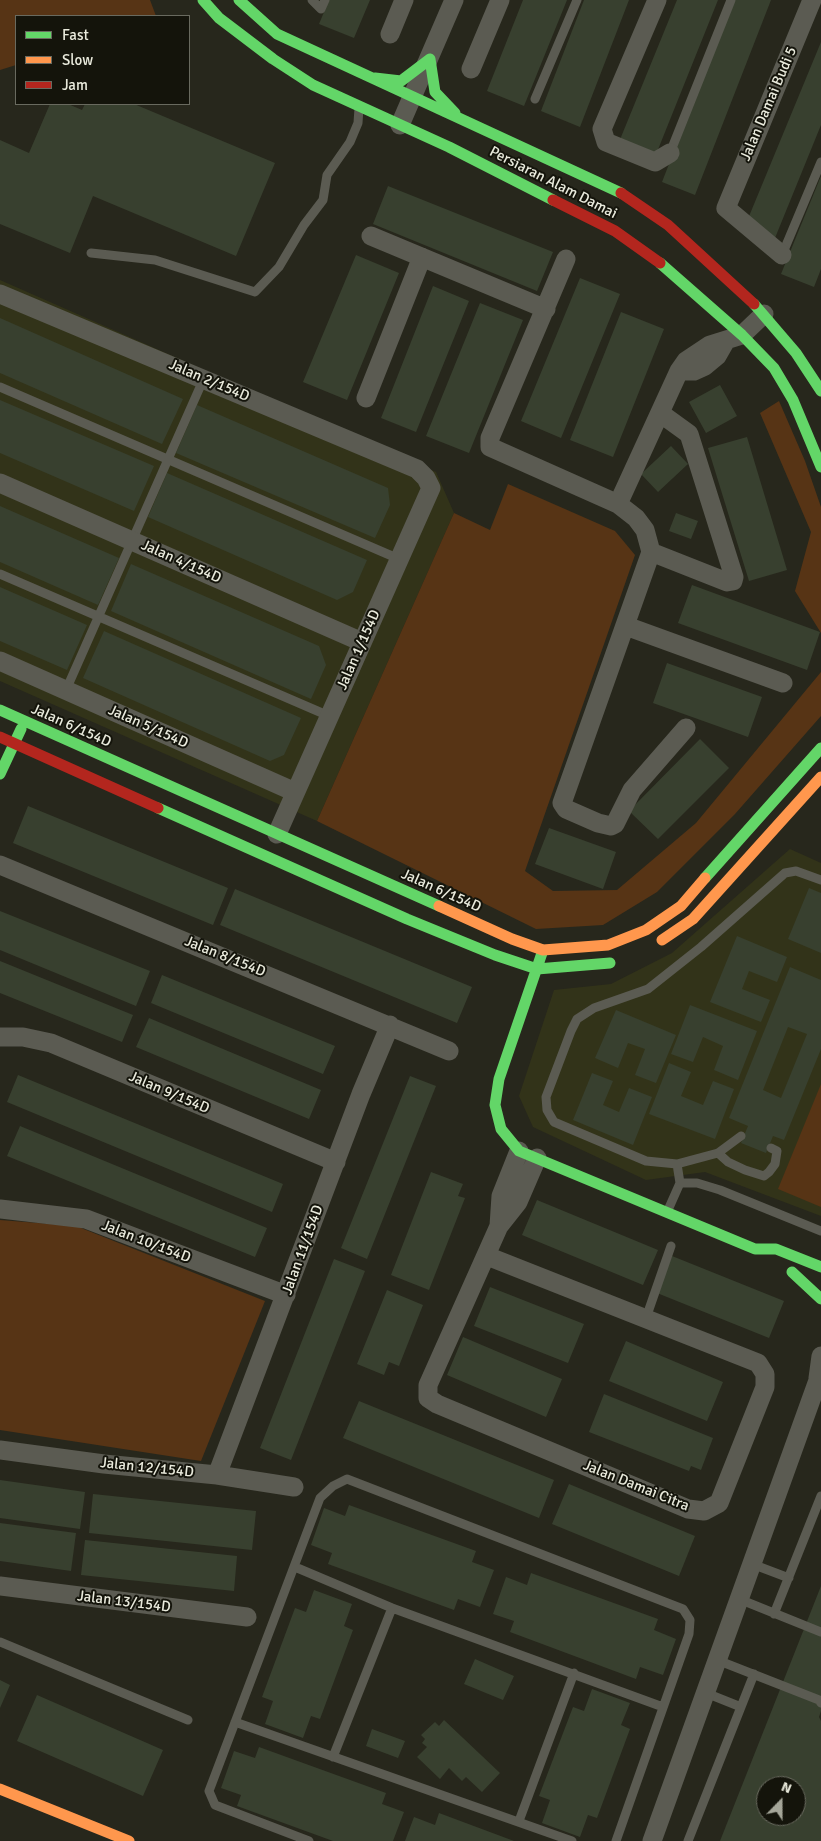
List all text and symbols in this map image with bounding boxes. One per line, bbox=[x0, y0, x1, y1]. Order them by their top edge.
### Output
legend bbox=[15, 15, 190, 105]
text: Fast bbox=[62, 26, 89, 44]
street label: Jalan Damai Budi 5 bbox=[737, 44, 801, 164]
text: Slow bbox=[62, 51, 93, 69]
text: Jam bbox=[62, 76, 88, 94]
street label: Persiaran Alam Damai bbox=[486, 143, 620, 223]
street label: Jalan 2/154D bbox=[166, 356, 252, 406]
street label: Jalan 4/154D bbox=[138, 536, 224, 588]
street label: Jalan 1/154D bbox=[333, 607, 385, 693]
street label: Jalan 6/154D bbox=[28, 700, 114, 752]
street label: Jalan 5/154D bbox=[105, 701, 191, 753]
street label: Jalan 6/154D bbox=[398, 865, 484, 917]
street label: Jalan 8/154D bbox=[182, 933, 268, 981]
street label: Jalan 9/154D bbox=[126, 1068, 212, 1118]
street label: Jalan 11/154D bbox=[278, 1203, 328, 1297]
street label: Jalan 10/154D bbox=[99, 1217, 193, 1267]
street label: Jalan 12/154D bbox=[99, 1454, 195, 1482]
street label: Jalan Damai Citra bbox=[580, 1457, 692, 1515]
street label: Jalan 13/154D bbox=[76, 1587, 172, 1617]
north arrow bbox=[756, 1776, 806, 1826]
text: N bbox=[779, 1778, 794, 1797]

